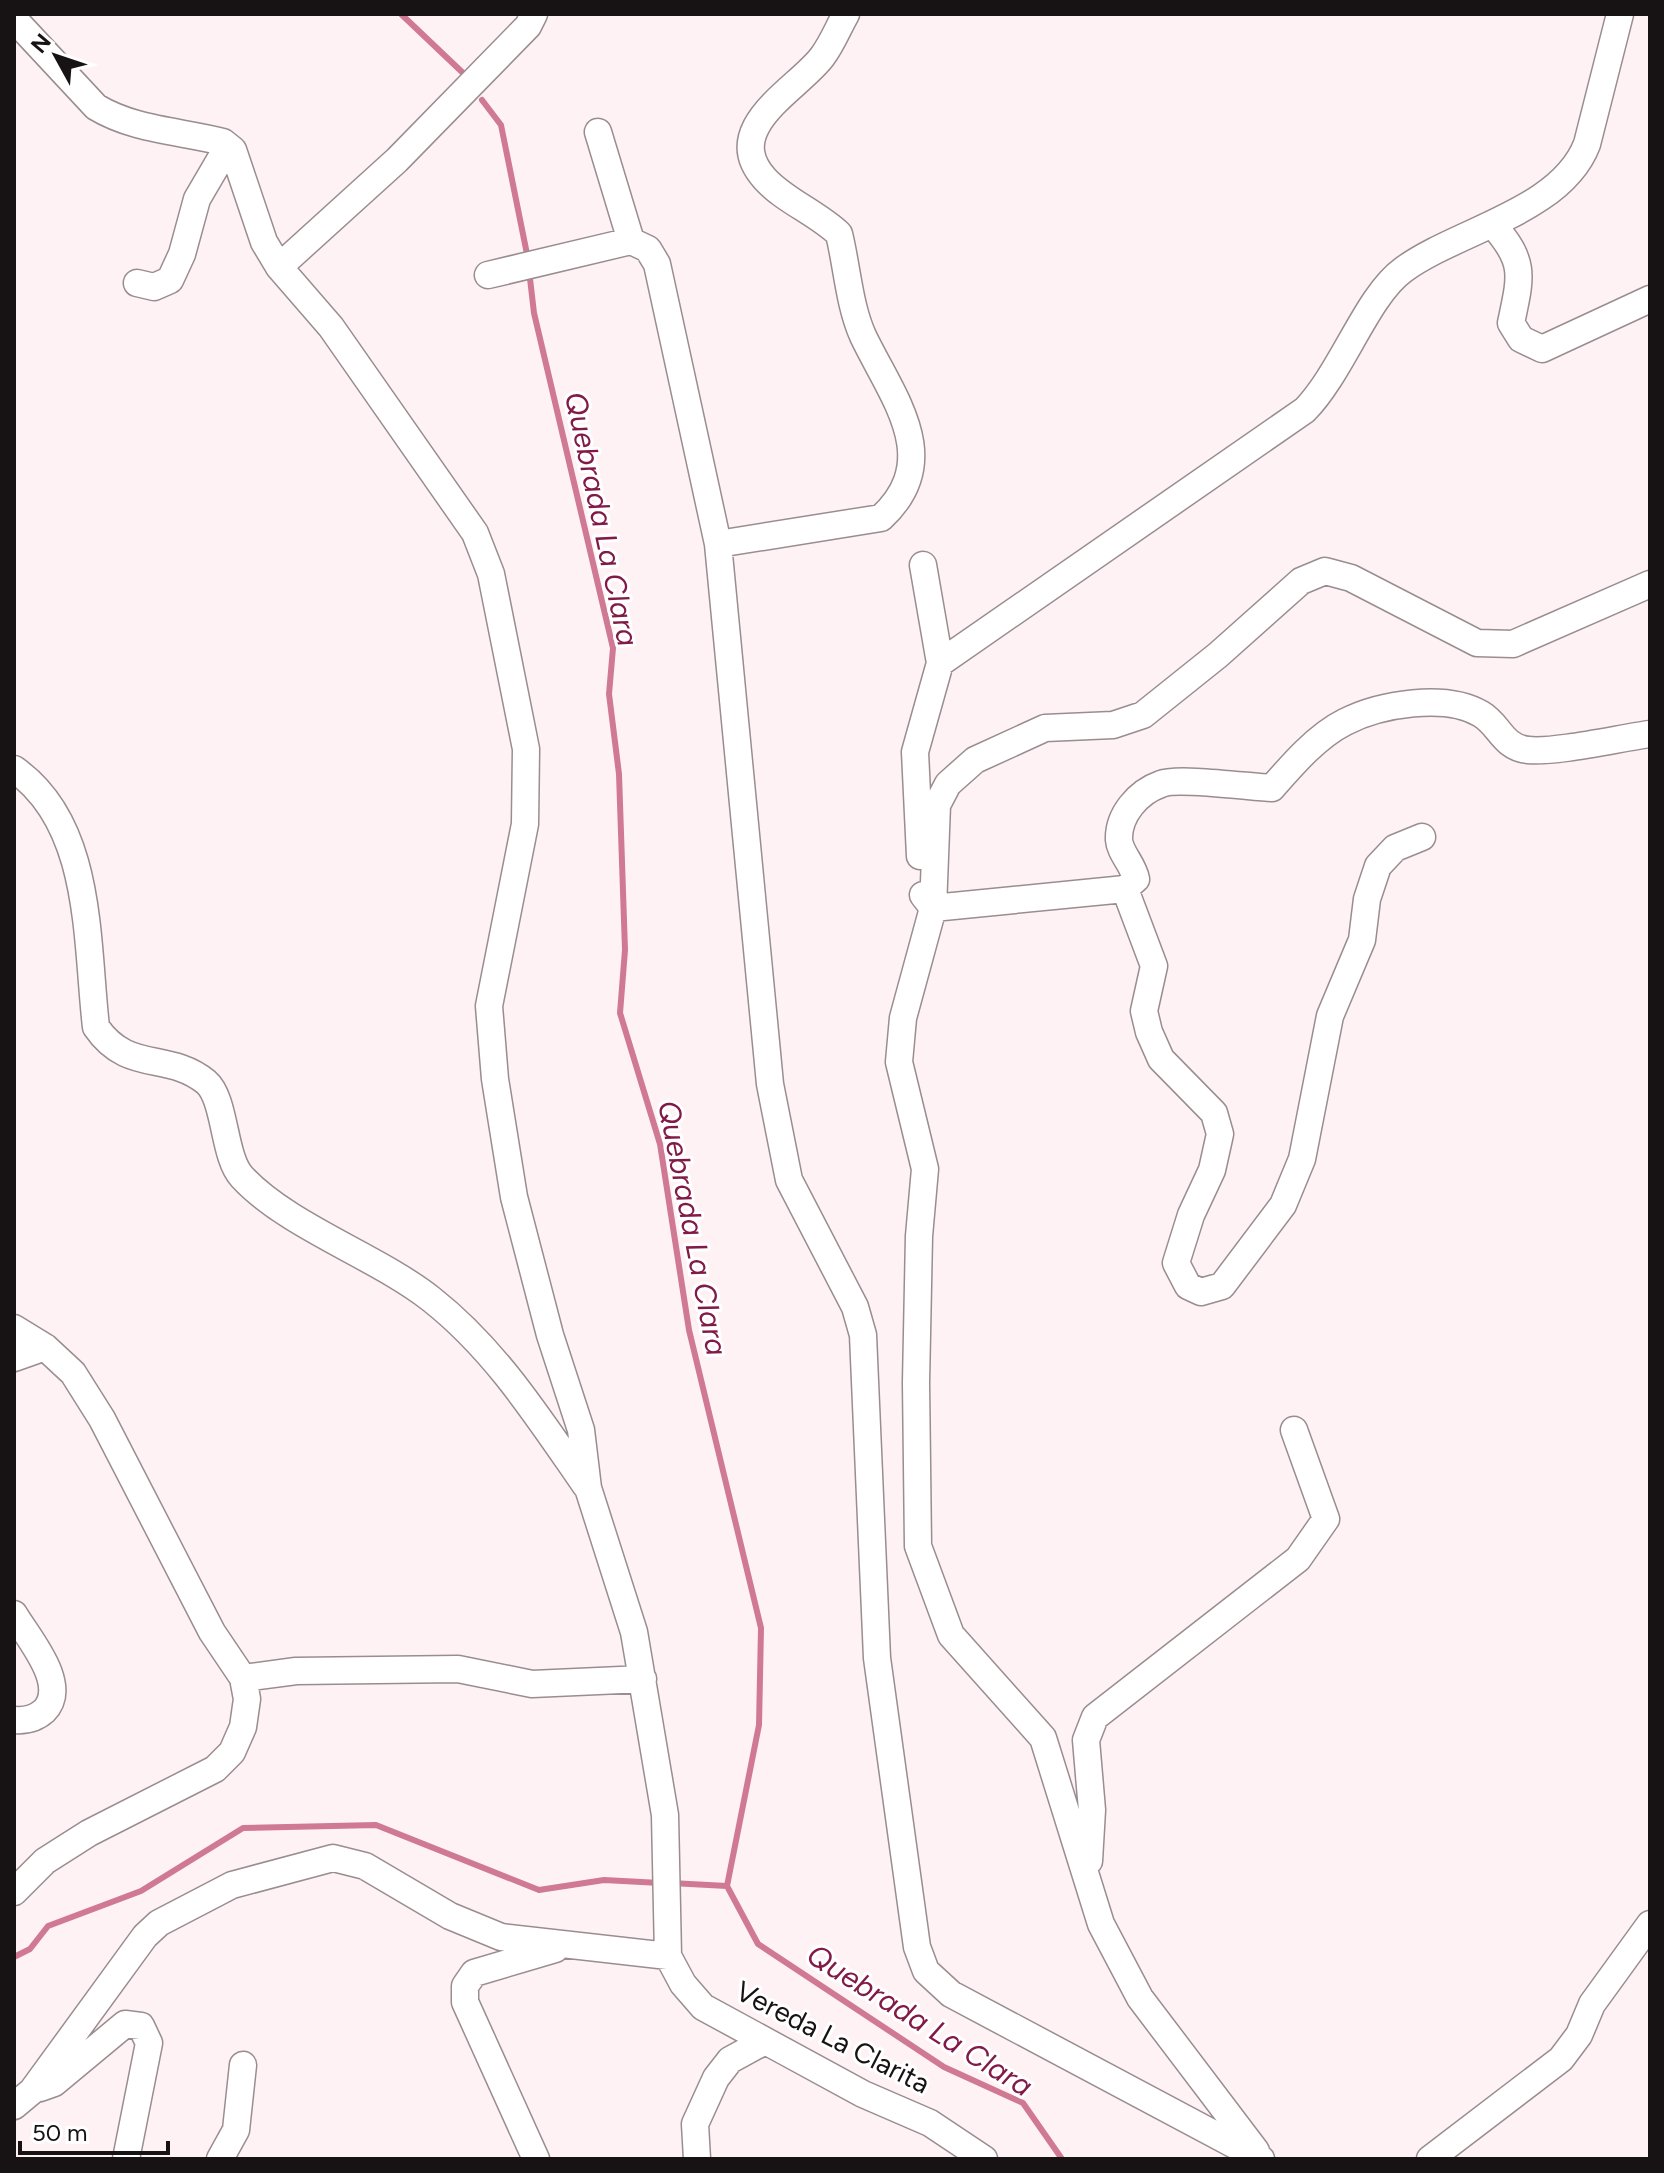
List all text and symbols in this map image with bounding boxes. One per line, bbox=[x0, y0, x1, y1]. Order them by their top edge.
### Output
north arrow bbox=[16, 16, 96, 96]
text: N bbox=[25, 28, 57, 59]
water label: Quebrada La Clara bbox=[557, 388, 647, 650]
water label: Quebrada La Clara bbox=[650, 1097, 736, 1359]
water label: Quebrada La Clara bbox=[800, 1936, 1040, 2104]
street label: Vereda La Clarita bbox=[730, 1973, 936, 2101]
scale bar bbox=[20, 2105, 168, 2155]
text: 50 m bbox=[32, 2118, 88, 2147]

